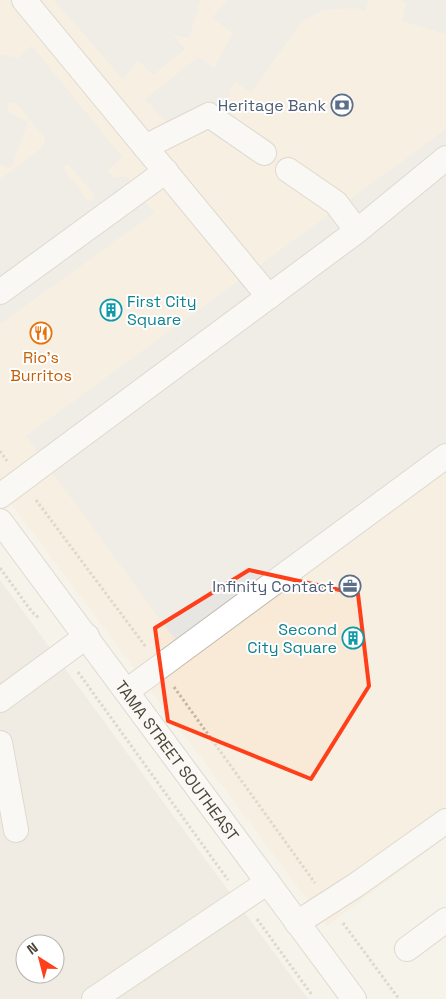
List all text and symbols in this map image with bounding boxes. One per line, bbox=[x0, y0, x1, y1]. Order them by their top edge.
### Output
bank icon: Heritage Bank bbox=[330, 93, 354, 117]
place label: Heritage Bank bbox=[218, 95, 326, 116]
place label: First City Square bbox=[127, 291, 197, 330]
building icon: First City Square bbox=[99, 298, 123, 322]
restaurant icon: Rio's Burritos bbox=[29, 321, 53, 345]
place label: Rio's Burritos bbox=[10, 347, 72, 386]
office icon: Infinity Contact bbox=[338, 574, 362, 598]
place label: Infinity Contact bbox=[212, 576, 334, 597]
place label: Second City Square bbox=[247, 619, 337, 658]
building icon: Second City Square bbox=[341, 626, 365, 650]
street label: TAMA STREET SOUTHEAST bbox=[111, 676, 244, 845]
north arrow bbox=[15, 934, 65, 984]
text: N bbox=[23, 938, 41, 959]

